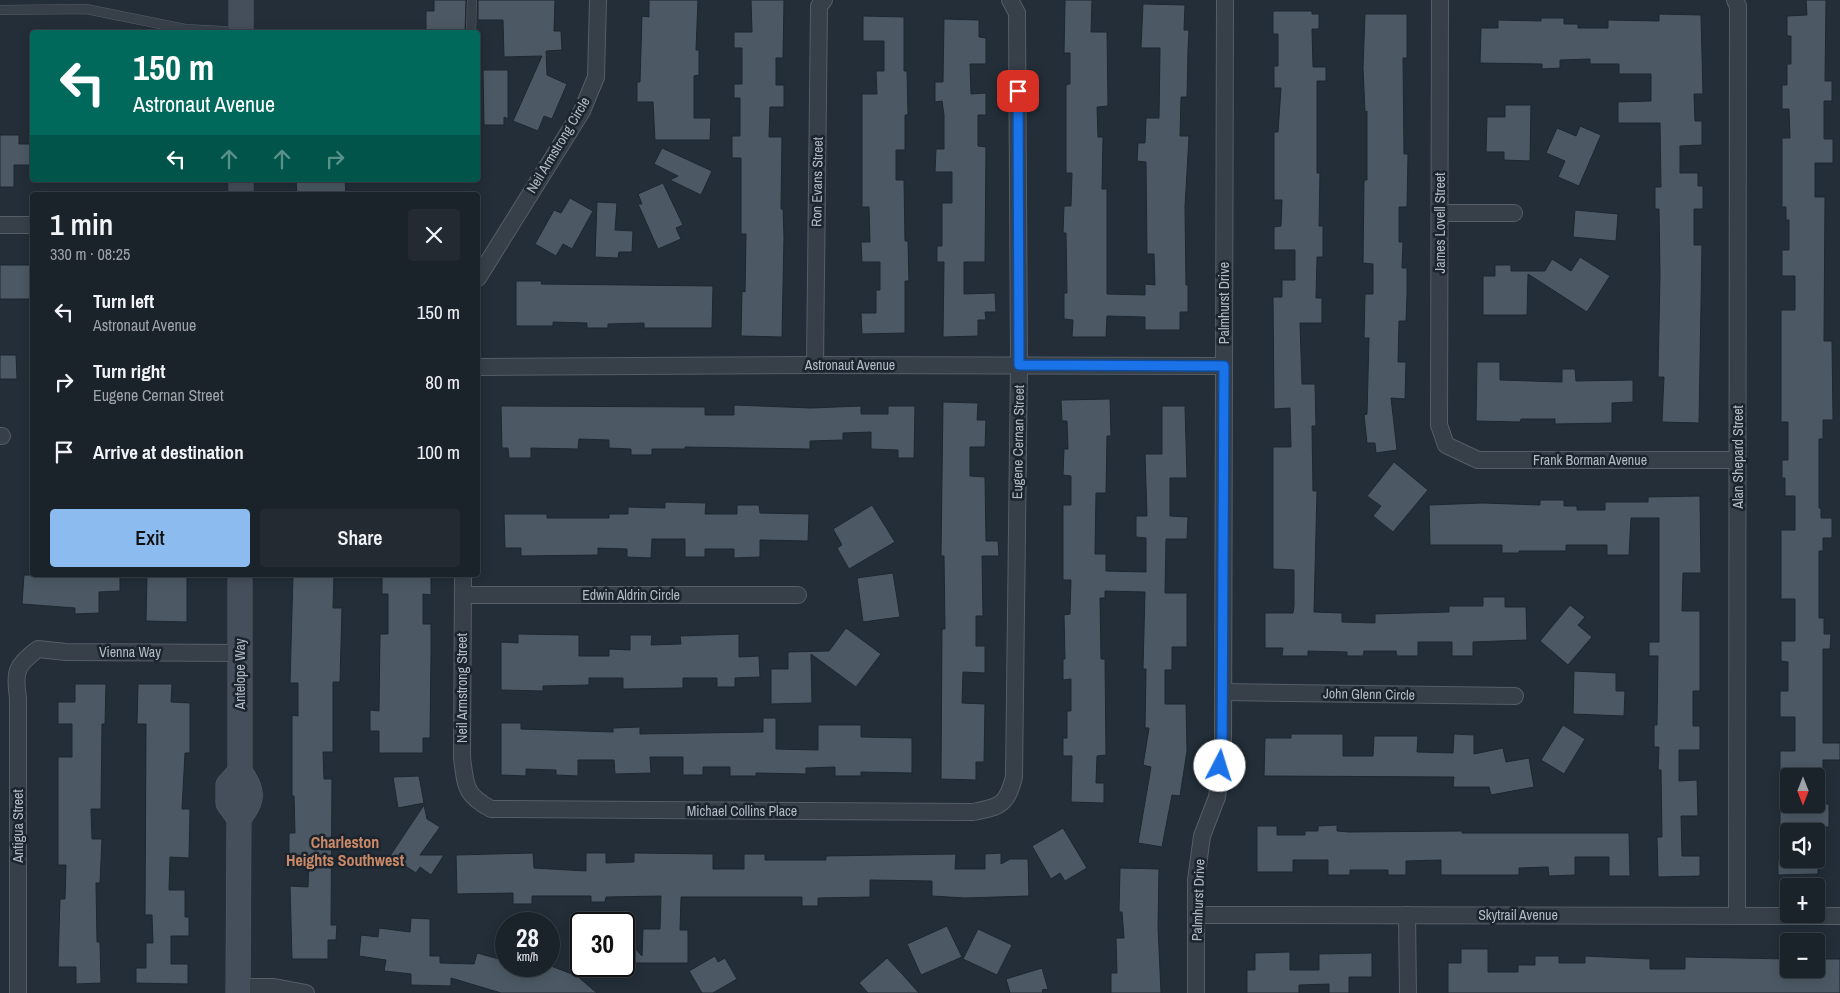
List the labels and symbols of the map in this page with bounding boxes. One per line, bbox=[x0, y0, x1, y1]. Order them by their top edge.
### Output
pin bbox=[997, 70, 1039, 112]
street label: Neil Armstrong Circle bbox=[522, 94, 594, 196]
street label: Ron Evans Street bbox=[807, 137, 827, 227]
street label: James Lovell Street bbox=[1431, 173, 1449, 273]
street label: Palmhurst Drive bbox=[1215, 262, 1233, 344]
street label: Astronaut Avenue bbox=[804, 356, 895, 374]
street label: Eugene Cernan Street bbox=[1008, 385, 1028, 499]
street label: Alan Shepard Street bbox=[1729, 405, 1747, 510]
street label: Frank Borman Avenue bbox=[1533, 451, 1647, 469]
street label: Edwin Aldrin Circle bbox=[582, 586, 680, 604]
street label: Neil Armstrong Street bbox=[453, 633, 471, 743]
street label: Antelope Way bbox=[231, 638, 249, 711]
street label: Vienna Way bbox=[99, 643, 161, 661]
street label: John Glenn Circle bbox=[1323, 684, 1415, 704]
position arrow bbox=[1193, 739, 1245, 791]
north arrow bbox=[1780, 768, 1825, 812]
street label: Antigua Street bbox=[9, 789, 27, 864]
street label: Michael Collins Place bbox=[687, 802, 797, 820]
district label: Charleston Heights Southwest bbox=[286, 831, 405, 871]
street label: Palmhurst Drive bbox=[1188, 859, 1208, 941]
street label: Skytrail Avenue bbox=[1478, 906, 1558, 924]
speed limit sign: 30 bbox=[570, 912, 635, 977]

